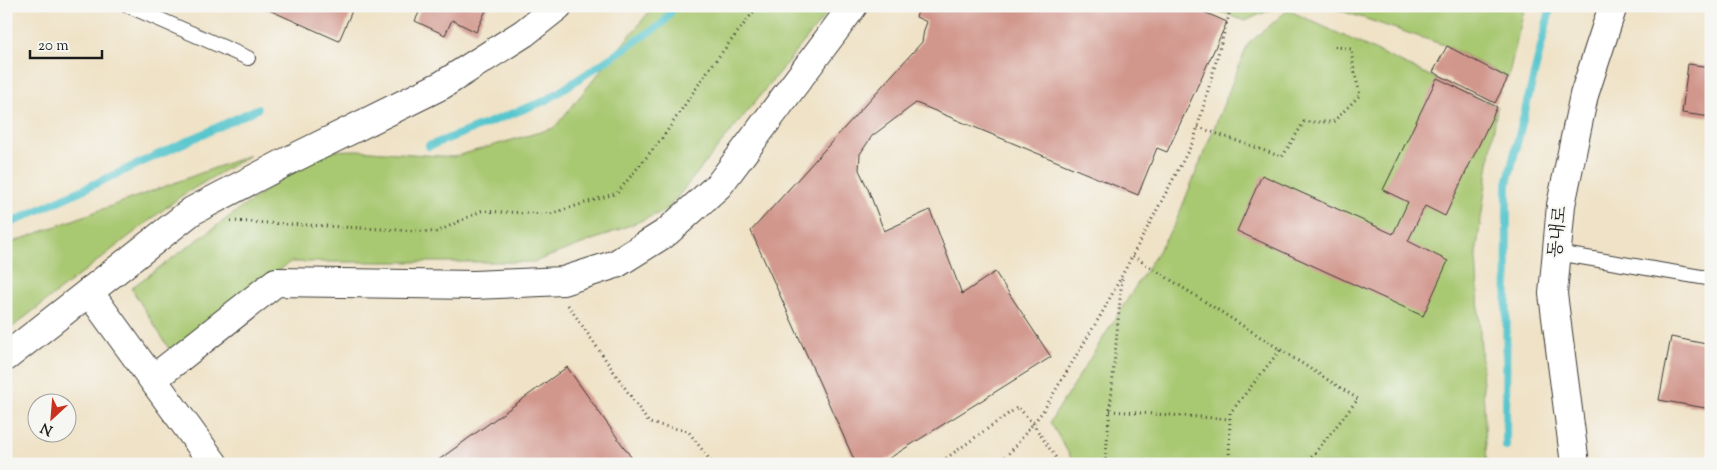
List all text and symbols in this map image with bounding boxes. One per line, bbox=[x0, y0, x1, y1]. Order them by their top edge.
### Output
scale bar bbox=[30, 28, 102, 60]
text: 20 m bbox=[38, 36, 69, 57]
street label: 동내로 bbox=[1543, 205, 1575, 259]
north arrow bbox=[28, 392, 78, 442]
text: N bbox=[38, 416, 57, 439]

